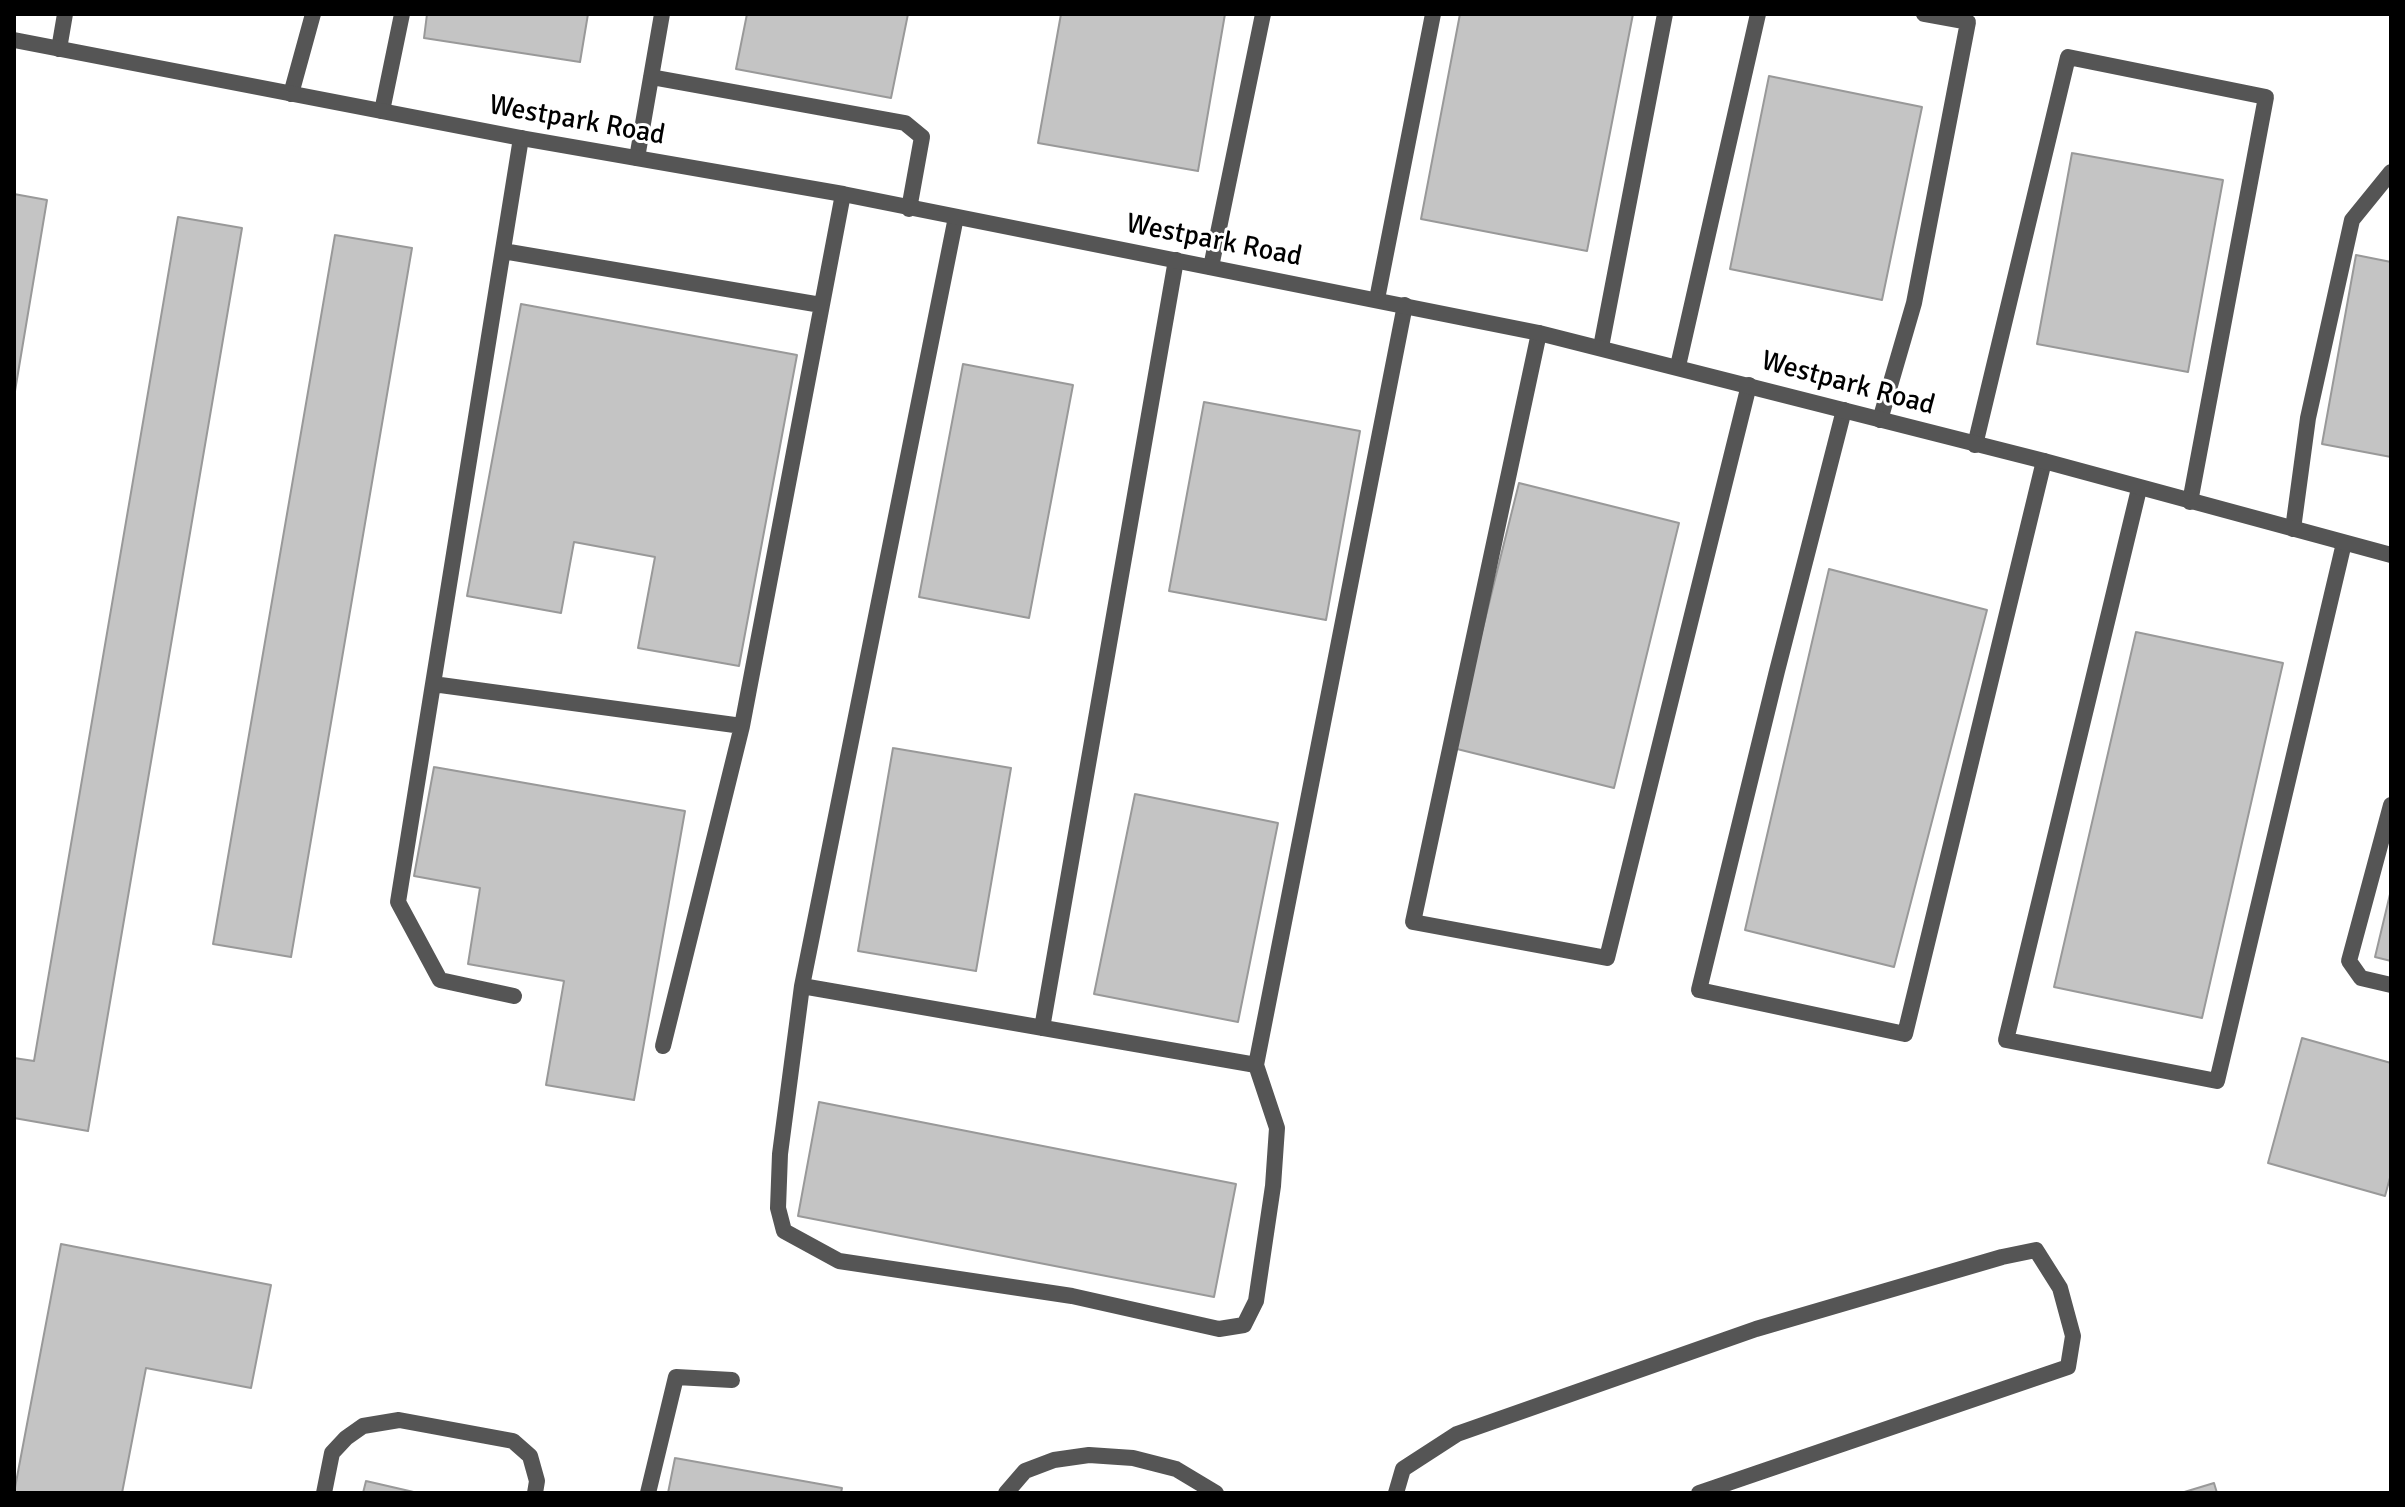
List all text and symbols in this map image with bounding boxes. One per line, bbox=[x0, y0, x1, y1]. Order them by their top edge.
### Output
street label: Westpark Road bbox=[486, 89, 668, 153]
street label: Westpark Road bbox=[1123, 208, 1305, 274]
street label: Westpark Road bbox=[1758, 345, 1938, 423]

